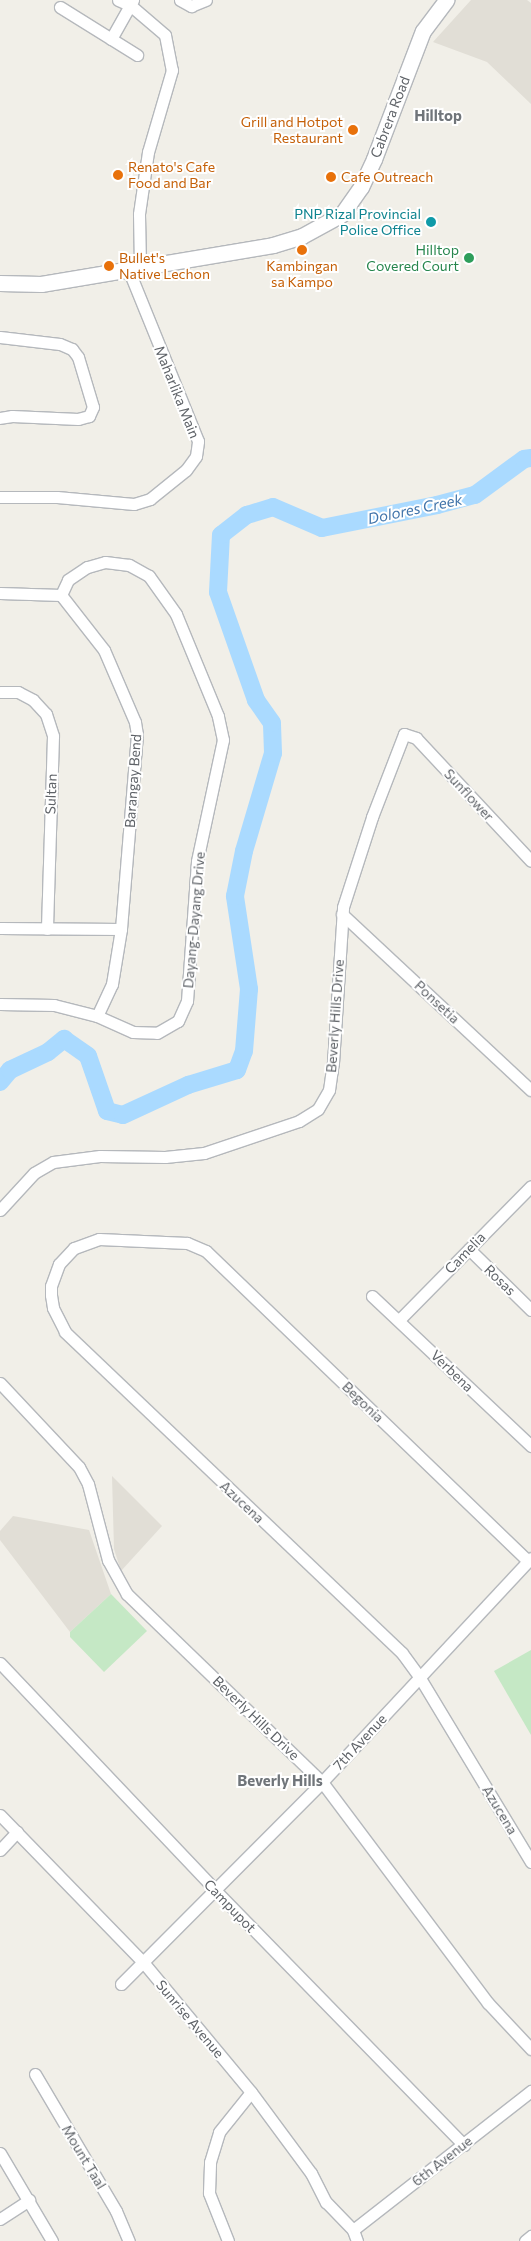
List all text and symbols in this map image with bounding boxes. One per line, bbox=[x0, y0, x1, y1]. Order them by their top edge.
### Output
street label: Cabrera Road bbox=[367, 74, 413, 160]
district label: Hilltop bbox=[414, 107, 462, 125]
place label: Grill and Hotpot Restaurant bbox=[241, 114, 343, 146]
marker: Grill and Hotpot Restaurant bbox=[347, 124, 359, 136]
place label: Renato's Cafe Food and Bar bbox=[128, 159, 215, 192]
marker: Renato's Cafe Food and Bar bbox=[112, 169, 124, 181]
place label: Cafe Outreach bbox=[341, 169, 433, 185]
marker: Cafe Outreach bbox=[325, 171, 337, 183]
place label: PNP Rizal Provincial Police Office bbox=[294, 206, 421, 238]
marker: PNP Rizal Provincial Police Office bbox=[425, 216, 437, 228]
place label: Hilltop Covered Court bbox=[366, 242, 459, 274]
marker: Kambingan sa Kampo bbox=[296, 244, 308, 256]
place label: Bullet's Native Lechon bbox=[119, 250, 210, 282]
marker: Hilltop Covered Court bbox=[463, 252, 475, 264]
place label: Kambingan sa Kampo bbox=[266, 258, 338, 290]
marker: Bullet's Native Lechon bbox=[103, 260, 115, 272]
street label: Maharlika Main bbox=[151, 343, 203, 441]
water label: Dolores Creek bbox=[366, 490, 464, 528]
street label: Barangay Bend bbox=[121, 733, 145, 829]
street label: Sunflower bbox=[441, 765, 497, 825]
street label: Sultan bbox=[42, 773, 60, 815]
street label: Dayang-Dayang Drive bbox=[180, 851, 208, 989]
street label: Beverly Hills Drive bbox=[323, 959, 347, 1073]
street label: Ponsetia bbox=[411, 977, 463, 1027]
street label: Camelia bbox=[441, 1229, 489, 1277]
street label: Rosas bbox=[481, 1261, 519, 1299]
street label: Verbena bbox=[427, 1347, 477, 1395]
street label: Begonia bbox=[339, 1378, 387, 1426]
street label: Azucena bbox=[216, 1477, 268, 1527]
street label: Beverly Hills Drive bbox=[209, 1672, 303, 1764]
street label: 7th Avenue bbox=[330, 1710, 390, 1774]
district label: Beverly Hills bbox=[237, 1772, 323, 1790]
street label: Azucena bbox=[479, 1782, 521, 1838]
street label: Campupot bbox=[201, 1876, 259, 1936]
street label: Sunrise Avenue bbox=[153, 1977, 227, 2061]
street label: Mount Taal bbox=[58, 2122, 110, 2192]
street label: 6th Avenue bbox=[409, 2132, 475, 2190]

